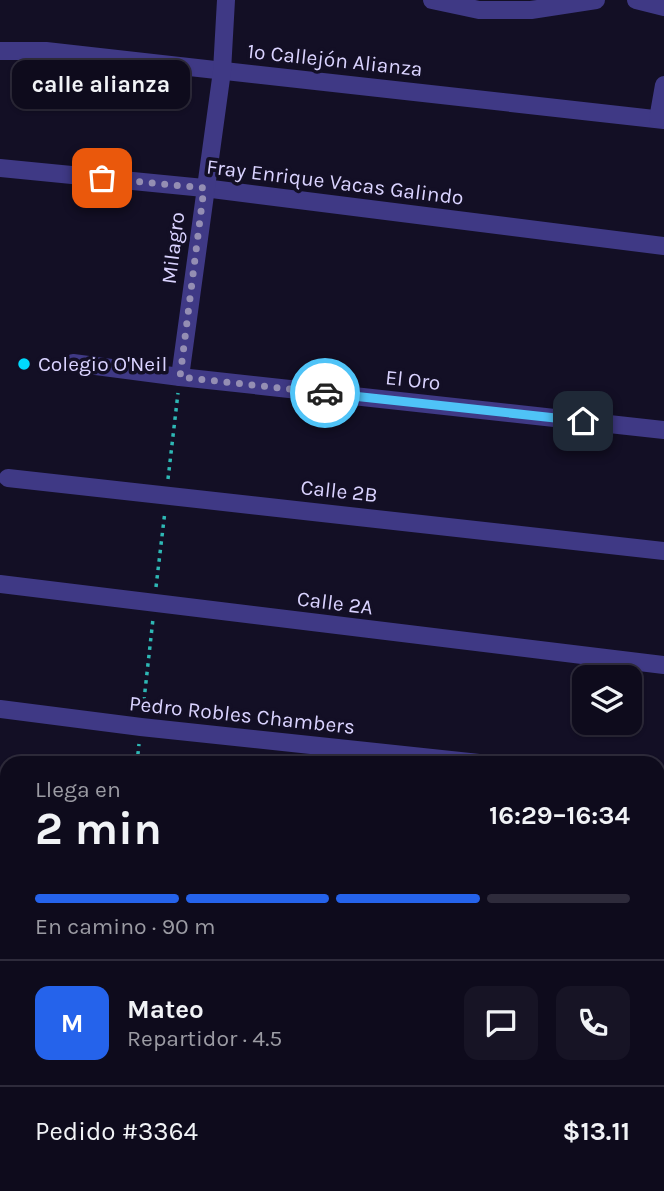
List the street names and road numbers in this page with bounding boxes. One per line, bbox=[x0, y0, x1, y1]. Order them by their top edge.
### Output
street label: 1º Callejón Alianza bbox=[246, 39, 424, 81]
street label: Fray Enrique Vacas Galindo bbox=[205, 154, 465, 210]
street label: Milagro bbox=[157, 211, 189, 285]
street label: El Oro bbox=[384, 365, 442, 395]
street label: Calle 2B bbox=[299, 475, 379, 507]
street label: Calle 2A bbox=[296, 586, 374, 620]
street label: Pedro Robles Chambers bbox=[128, 691, 356, 739]

